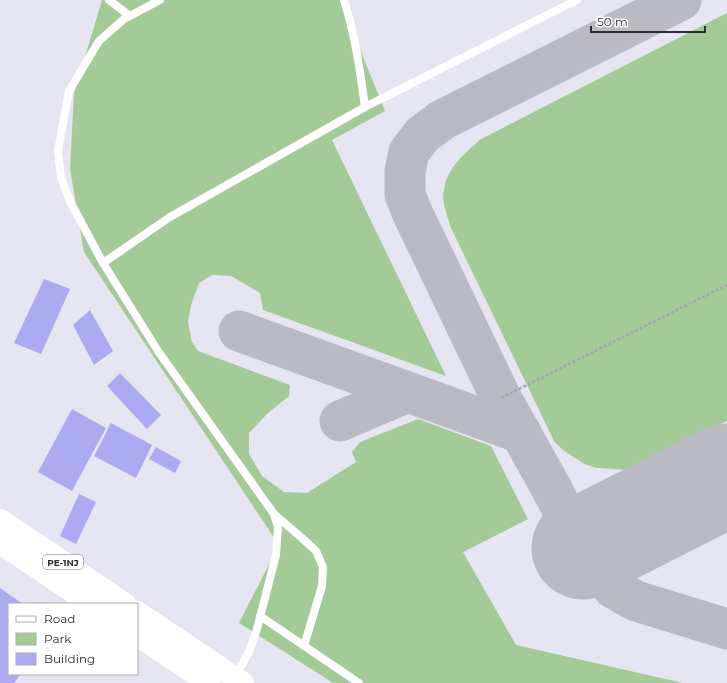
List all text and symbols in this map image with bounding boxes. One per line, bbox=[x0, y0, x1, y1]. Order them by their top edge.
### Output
scale bar bbox=[591, 8, 705, 34]
text: 50 m bbox=[597, 14, 628, 29]
road number: PE-1NJ bbox=[43, 555, 83, 569]
legend bbox=[8, 603, 138, 675]
text: Road bbox=[44, 611, 75, 626]
text: Park bbox=[44, 631, 72, 646]
text: Building bbox=[44, 651, 95, 666]

